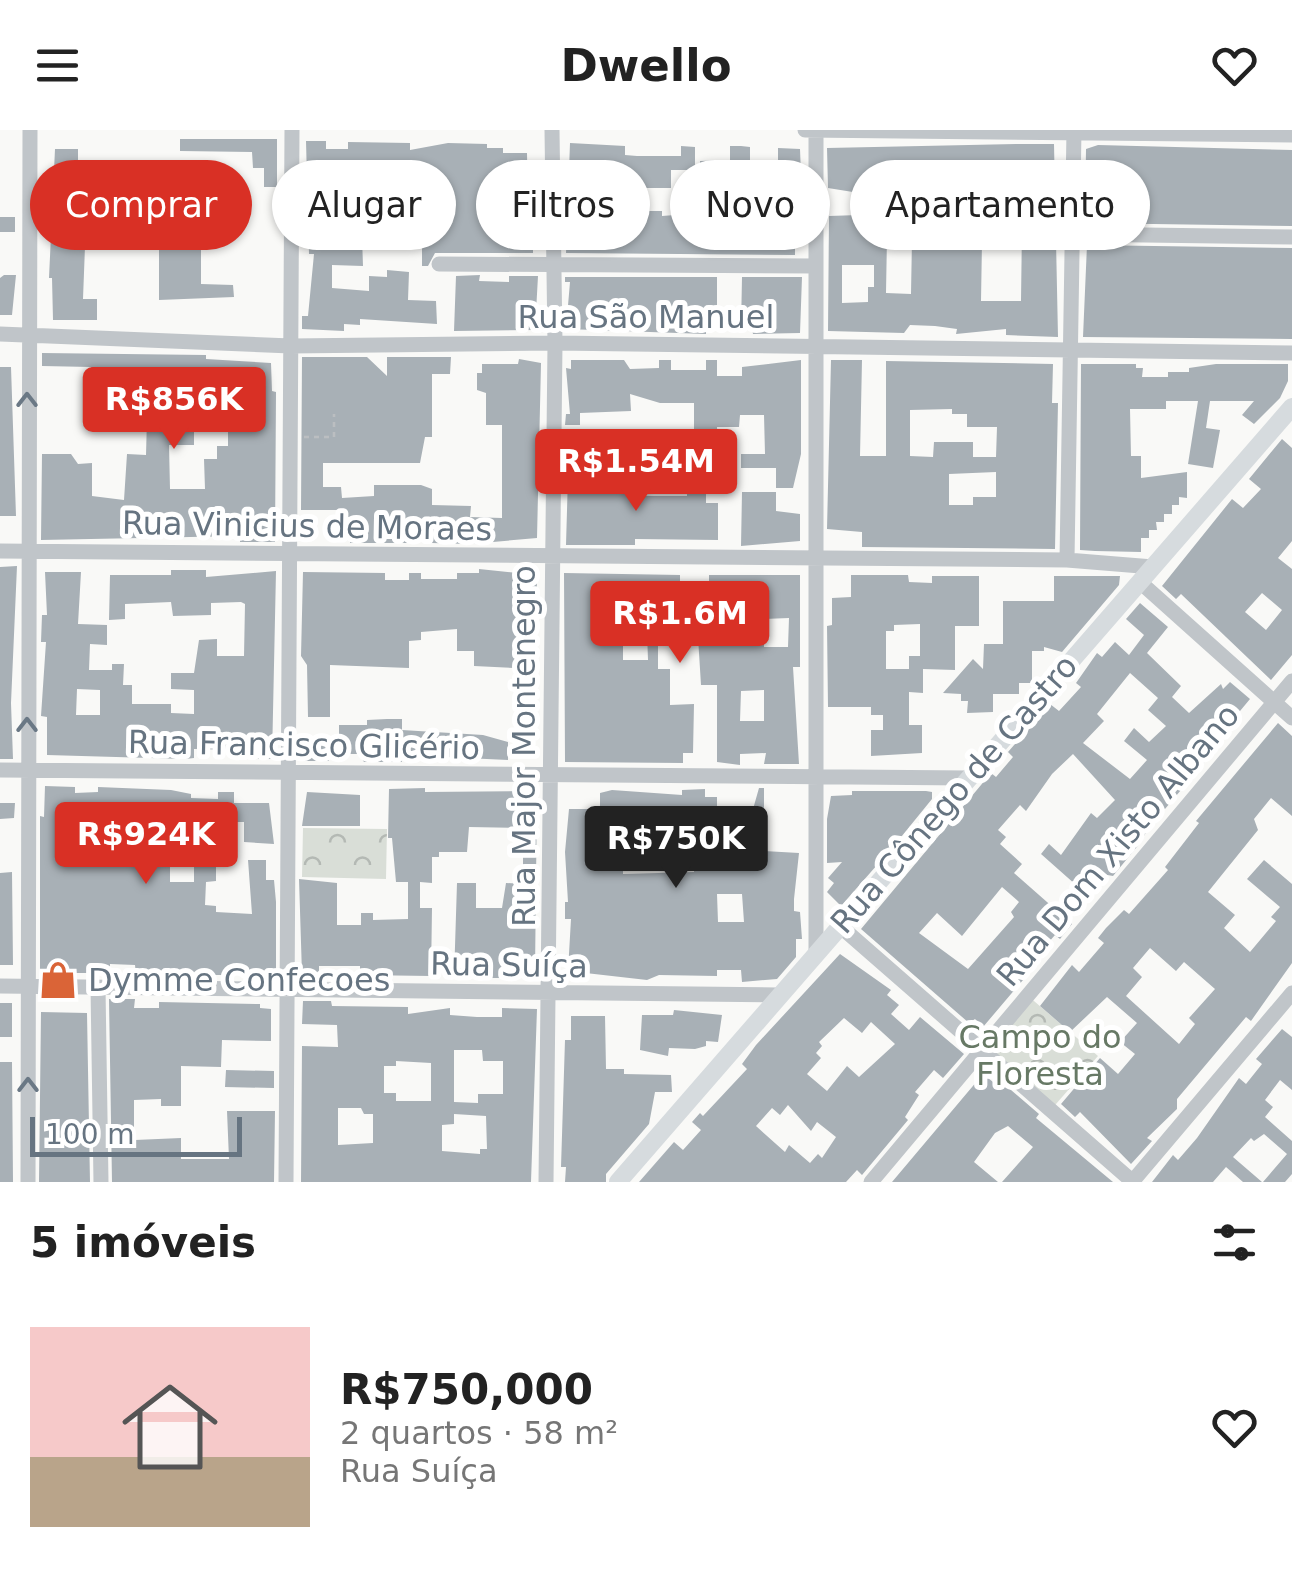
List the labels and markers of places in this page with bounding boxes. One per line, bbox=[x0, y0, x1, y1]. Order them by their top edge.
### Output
pin: R$856K bbox=[93, 367, 255, 452]
pin: R$1.54M bbox=[544, 429, 728, 514]
pin: R$1.6M bbox=[599, 581, 761, 666]
pin: R$924K bbox=[65, 802, 227, 887]
pin: R$750K bbox=[595, 806, 757, 891]
shop icon: Dymme Confecoes bbox=[37, 959, 79, 1001]
place label: Dymme Confecoes bbox=[88, 961, 390, 999]

